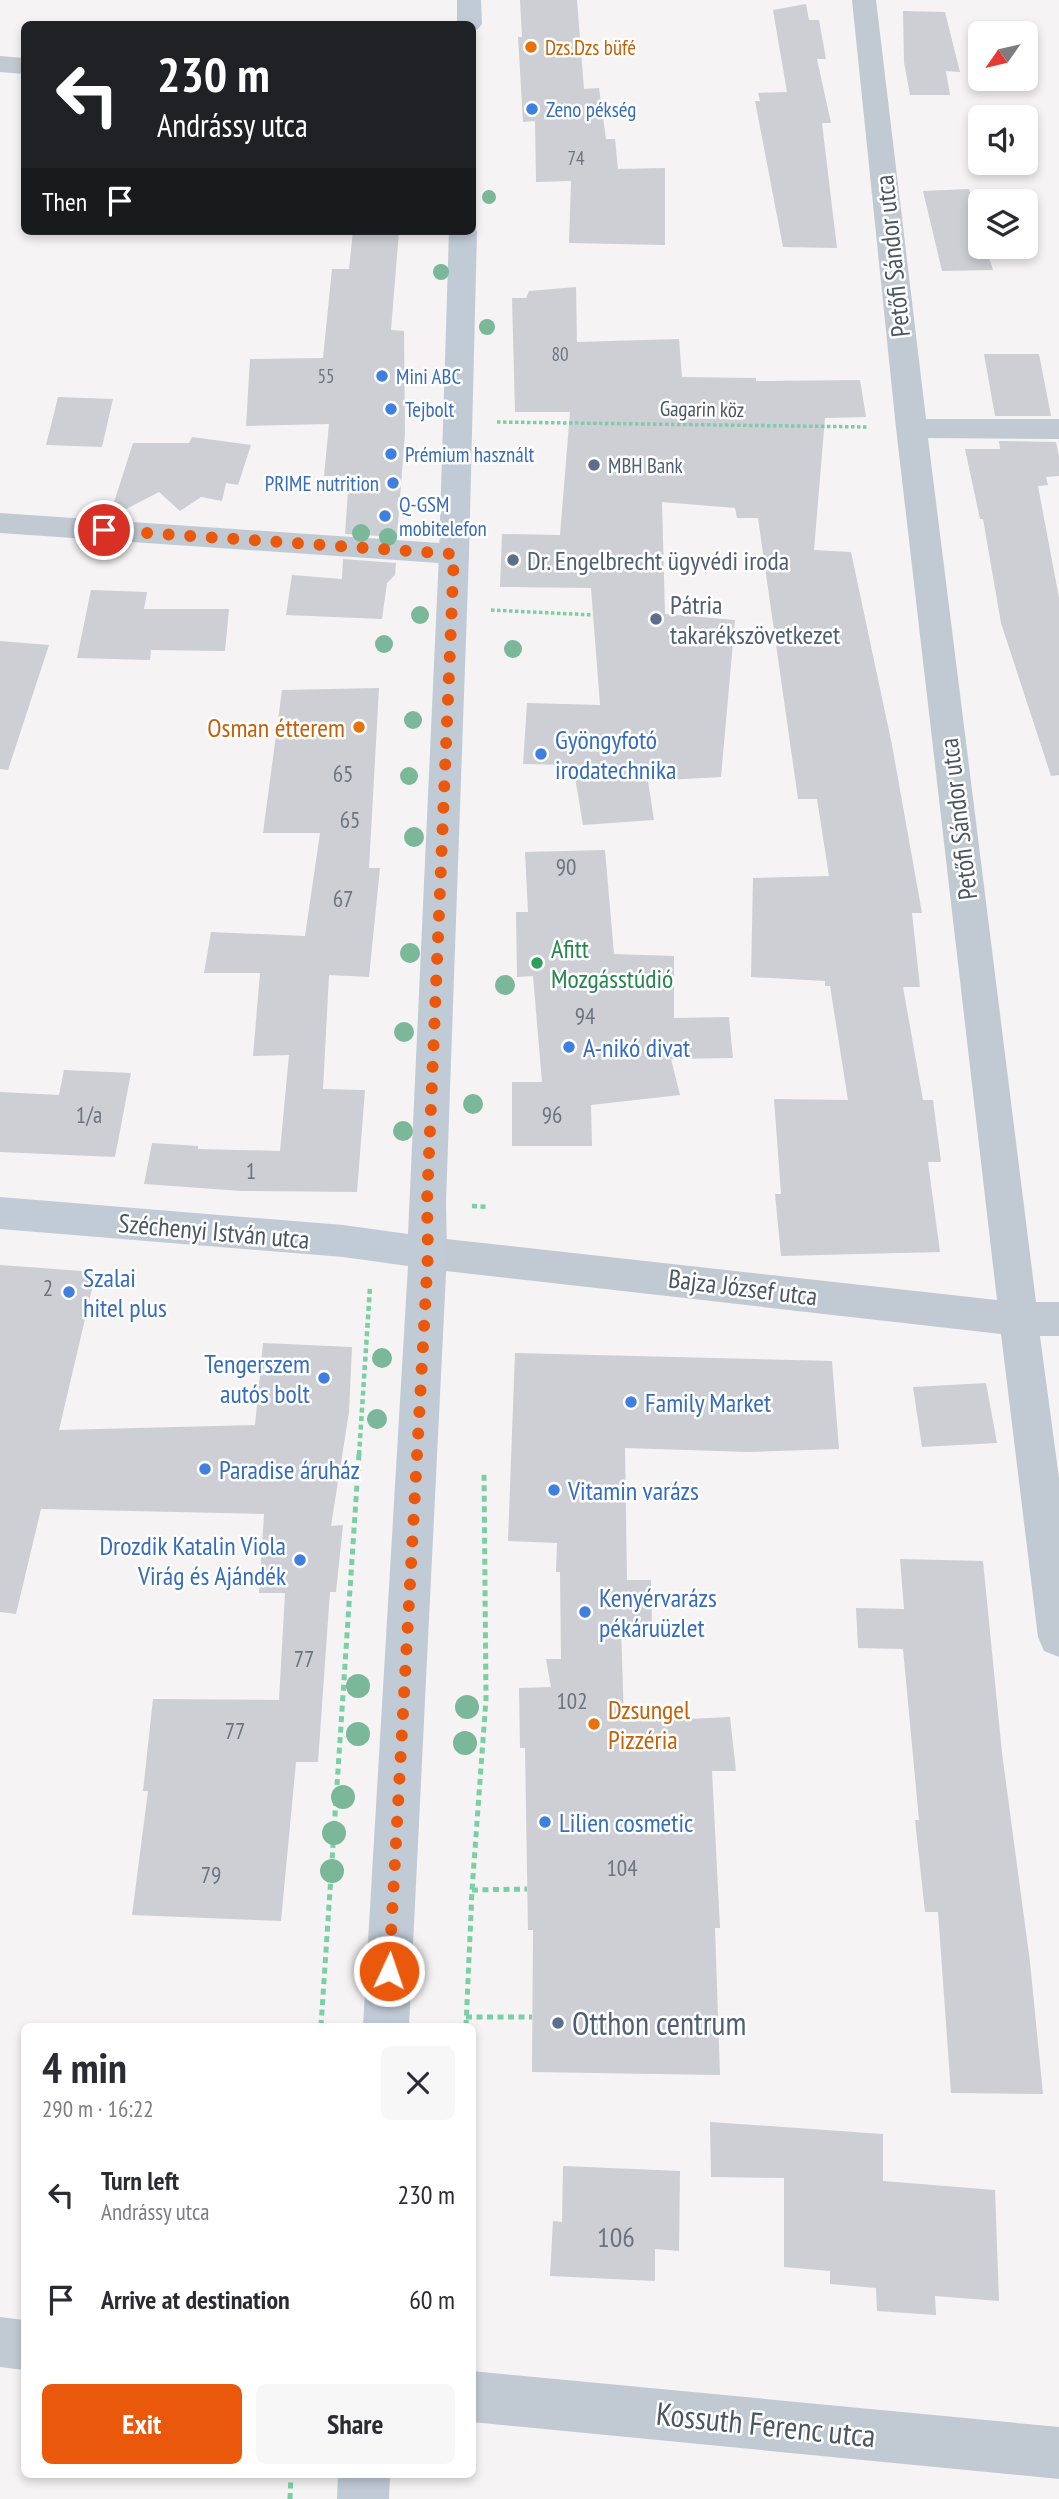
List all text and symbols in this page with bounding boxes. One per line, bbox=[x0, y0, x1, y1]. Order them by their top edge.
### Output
north arrow bbox=[968, 21, 1038, 91]
map controls bbox=[968, 21, 1038, 259]
place label: Dzs.Dzs büfé bbox=[545, 34, 636, 61]
marker: Dzs.Dzs büfé bbox=[523, 39, 539, 55]
text: 230 m bbox=[157, 42, 270, 106]
icon: left bbox=[42, 49, 133, 140]
place label: Zeno pékség bbox=[546, 96, 636, 123]
marker: Zeno pékség bbox=[524, 101, 540, 117]
text: Andrássy utca bbox=[157, 104, 308, 146]
button: sound bbox=[968, 105, 1038, 175]
house number: 74 bbox=[567, 146, 585, 170]
street label: Petőfi Sándor utca bbox=[867, 173, 917, 339]
icon: arrive bbox=[101, 182, 139, 220]
text: Then bbox=[42, 185, 87, 218]
button: layers bbox=[968, 189, 1038, 259]
house number: 80 bbox=[551, 342, 569, 366]
place label: Mini ABC bbox=[396, 363, 461, 390]
house number: 55 bbox=[317, 364, 335, 388]
marker: Mini ABC bbox=[374, 368, 390, 384]
street label: Gagarin köz bbox=[660, 395, 744, 423]
place label: Tejbolt bbox=[405, 396, 454, 423]
marker: Tejbolt bbox=[383, 401, 399, 417]
place label: Prémium használt bbox=[405, 441, 535, 468]
marker: Prémium használt bbox=[383, 446, 399, 462]
place label: MBH Bank bbox=[608, 452, 683, 479]
marker: MBH Bank bbox=[586, 457, 602, 473]
place label: PRIME nutrition bbox=[265, 470, 379, 497]
marker: PRIME nutrition bbox=[385, 475, 401, 491]
place label: Q-GSM mobitelefon bbox=[399, 491, 487, 542]
pin bbox=[74, 500, 134, 560]
marker: Q-GSM mobitelefon bbox=[377, 508, 393, 524]
icon: arrive bbox=[85, 511, 123, 549]
place label: Dr. Engelbrecht ügyvédi iroda bbox=[527, 544, 789, 577]
marker: Dr. Engelbrecht ügyvédi iroda bbox=[505, 552, 521, 568]
place label: Pátria takarékszövetkezet bbox=[670, 588, 840, 651]
marker: Pátria takarékszövetkezet bbox=[648, 611, 664, 627]
place label: Osman étterem bbox=[207, 711, 345, 744]
marker: Osman étterem bbox=[351, 719, 367, 735]
place label: Gyöngyfotó irodatechnika bbox=[555, 723, 676, 786]
street label: Petőfi Sándor utca bbox=[932, 736, 984, 902]
marker: Gyöngyfotó irodatechnika bbox=[533, 746, 549, 762]
house number: 65 bbox=[333, 759, 353, 788]
house number: 65 bbox=[340, 805, 360, 834]
house number: 90 bbox=[556, 852, 576, 881]
house number: 67 bbox=[333, 884, 353, 913]
place label: Afitt Mozgásstúdió bbox=[551, 932, 673, 995]
marker: Afitt Mozgásstúdió bbox=[529, 955, 545, 971]
house number: 94 bbox=[575, 1001, 595, 1030]
place label: A-nikó divat bbox=[583, 1031, 690, 1064]
marker: A-nikó divat bbox=[561, 1039, 577, 1055]
house number: 1/a bbox=[76, 1100, 102, 1129]
house number: 96 bbox=[542, 1100, 562, 1129]
house number: 1 bbox=[246, 1156, 256, 1185]
street label: Széchenyi István utca bbox=[117, 1206, 311, 1256]
place label: Szalai hitel plus bbox=[83, 1261, 167, 1324]
street label: Bajza József utca bbox=[667, 1262, 819, 1312]
house number: 2 bbox=[43, 1273, 53, 1302]
marker: Szalai hitel plus bbox=[61, 1284, 77, 1300]
place label: Tengerszem autós bolt bbox=[204, 1347, 310, 1410]
marker: Tengerszem autós bolt bbox=[316, 1370, 332, 1386]
place label: Family Market bbox=[645, 1386, 771, 1419]
marker: Family Market bbox=[623, 1394, 639, 1410]
place label: Paradise áruház bbox=[219, 1453, 360, 1486]
marker: Paradise áruház bbox=[197, 1461, 213, 1477]
place label: Vitamin varázs bbox=[567, 1474, 699, 1507]
marker: Vitamin varázs bbox=[546, 1482, 562, 1498]
place label: Drozdik Katalin Viola Virág és Ajándék bbox=[99, 1529, 286, 1592]
marker: Drozdik Katalin Viola Virág és Ajándék bbox=[292, 1552, 308, 1568]
place label: Kenyérvarázs pékáruüzlet bbox=[599, 1581, 717, 1644]
marker: Kenyérvarázs pékáruüzlet bbox=[577, 1604, 593, 1620]
house number: 77 bbox=[294, 1644, 314, 1673]
house number: 102 bbox=[556, 1686, 588, 1715]
place label: Dzsungel Pizzéria bbox=[608, 1693, 690, 1756]
house number: 77 bbox=[225, 1716, 245, 1745]
marker: Dzsungel Pizzéria bbox=[586, 1716, 602, 1732]
place label: Lilien cosmetic bbox=[559, 1806, 693, 1839]
marker: Lilien cosmetic bbox=[537, 1814, 553, 1830]
house number: 104 bbox=[606, 1853, 638, 1882]
house number: 79 bbox=[201, 1860, 221, 1889]
position arrow bbox=[352, 1934, 426, 2008]
place label: Otthon centrum bbox=[572, 2002, 746, 2044]
marker: Otthon centrum bbox=[550, 2015, 566, 2031]
text: 4 min bbox=[42, 2040, 127, 2095]
button: close bbox=[381, 2046, 455, 2120]
text: 290 m · 16:22 bbox=[42, 2094, 154, 2123]
text: Turn left bbox=[101, 2164, 179, 2197]
icon: left bbox=[42, 2176, 80, 2214]
text: 230 m bbox=[397, 2178, 455, 2211]
text: Andrássy utca bbox=[101, 2197, 209, 2226]
house number: 106 bbox=[597, 2218, 635, 2255]
icon: arrive bbox=[42, 2281, 80, 2319]
text: Arrive at destination bbox=[101, 2283, 290, 2316]
text: 60 m bbox=[409, 2283, 455, 2316]
button: Exit bbox=[42, 2384, 242, 2464]
button: Share bbox=[256, 2384, 455, 2464]
street label: Kossuth Ferenc utca bbox=[654, 2392, 878, 2456]

